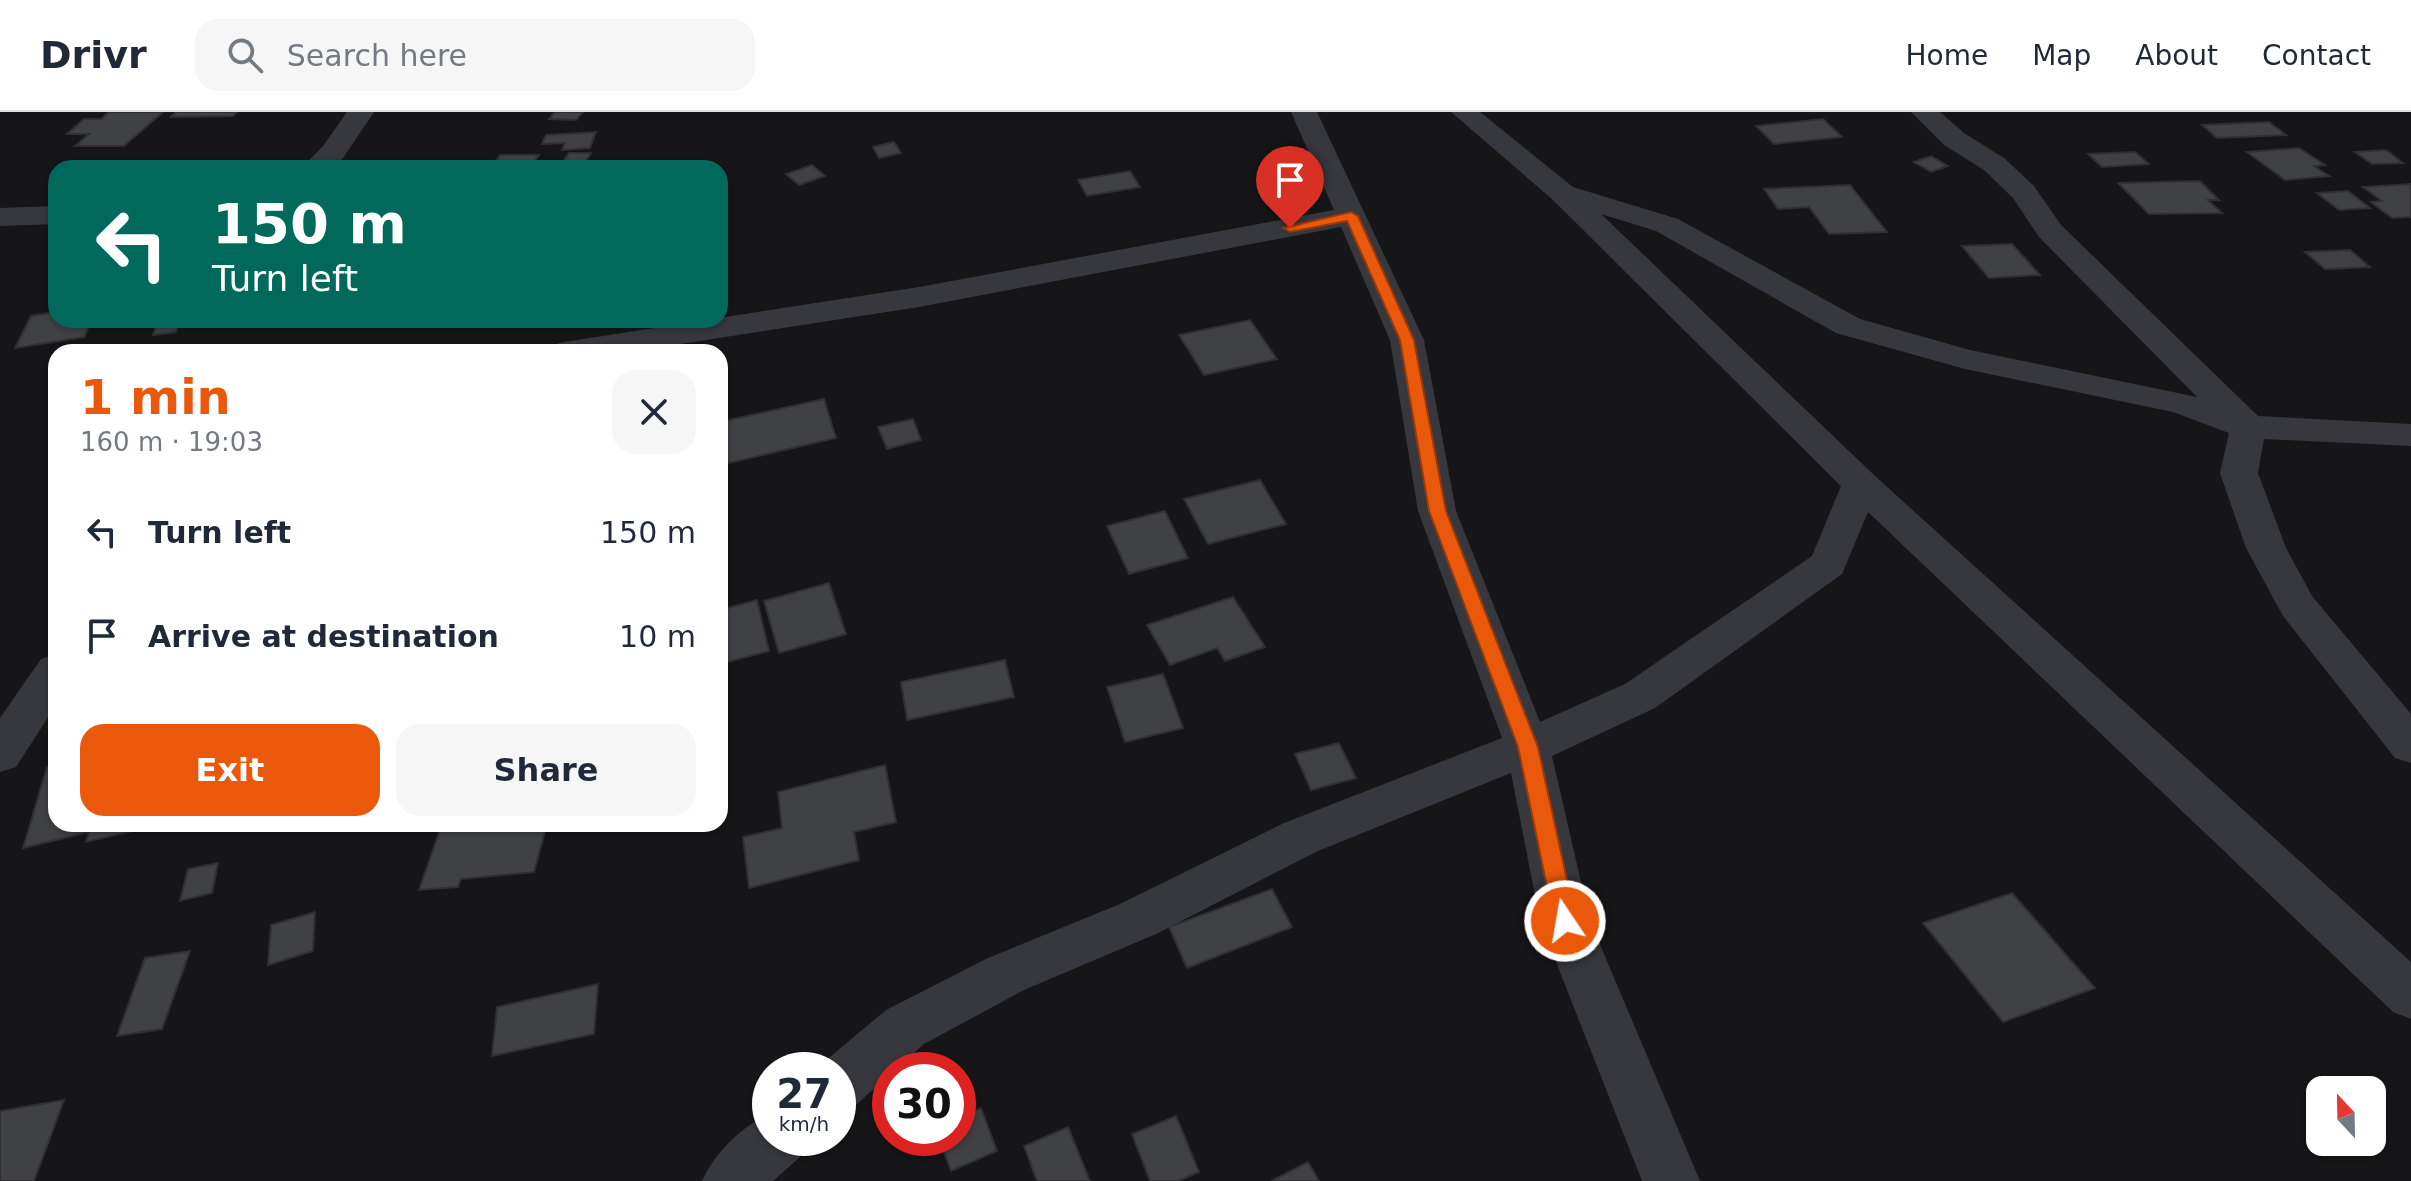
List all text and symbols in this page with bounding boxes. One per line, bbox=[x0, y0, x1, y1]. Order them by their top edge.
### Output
search box bbox=[195, 19, 755, 91]
text: Drivr bbox=[40, 33, 147, 77]
icon: search bbox=[223, 33, 267, 77]
text: Search here bbox=[287, 38, 467, 73]
text: Home bbox=[1905, 39, 1988, 72]
text: Map bbox=[2032, 39, 2091, 72]
text: About bbox=[2135, 39, 2218, 72]
text: Contact bbox=[2262, 39, 2371, 72]
pin bbox=[1256, 146, 1324, 228]
icon: arrive bbox=[1268, 158, 1312, 202]
text: 150 m bbox=[212, 191, 407, 256]
icon: left bbox=[80, 192, 184, 296]
text: Turn left bbox=[212, 258, 358, 299]
text: 1 min bbox=[80, 369, 231, 425]
button: close bbox=[612, 370, 696, 454]
text: 160 m · 19:03 bbox=[80, 427, 263, 457]
icon: left bbox=[80, 510, 124, 554]
text: Turn left bbox=[148, 515, 291, 550]
text: 150 m bbox=[600, 515, 696, 550]
icon: arrive bbox=[80, 614, 124, 658]
text: Arrive at destination bbox=[148, 619, 499, 654]
text: 10 m bbox=[619, 619, 696, 654]
button: Exit bbox=[80, 724, 380, 816]
button: Share bbox=[396, 724, 696, 816]
position arrow bbox=[1523, 879, 1607, 963]
speed limit sign: 30 bbox=[872, 1052, 976, 1156]
text: 27 bbox=[776, 1071, 832, 1117]
north arrow bbox=[2306, 1076, 2386, 1156]
map controls bbox=[2306, 1076, 2386, 1156]
text: km/h bbox=[779, 1112, 829, 1136]

